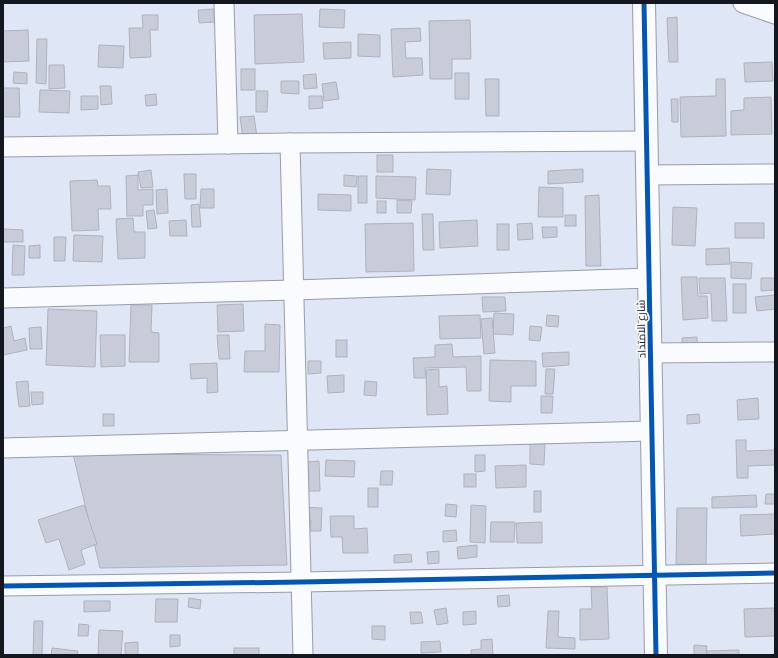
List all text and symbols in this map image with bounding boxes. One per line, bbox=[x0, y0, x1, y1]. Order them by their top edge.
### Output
street label: شارع الامتداد bbox=[634, 300, 650, 358]

